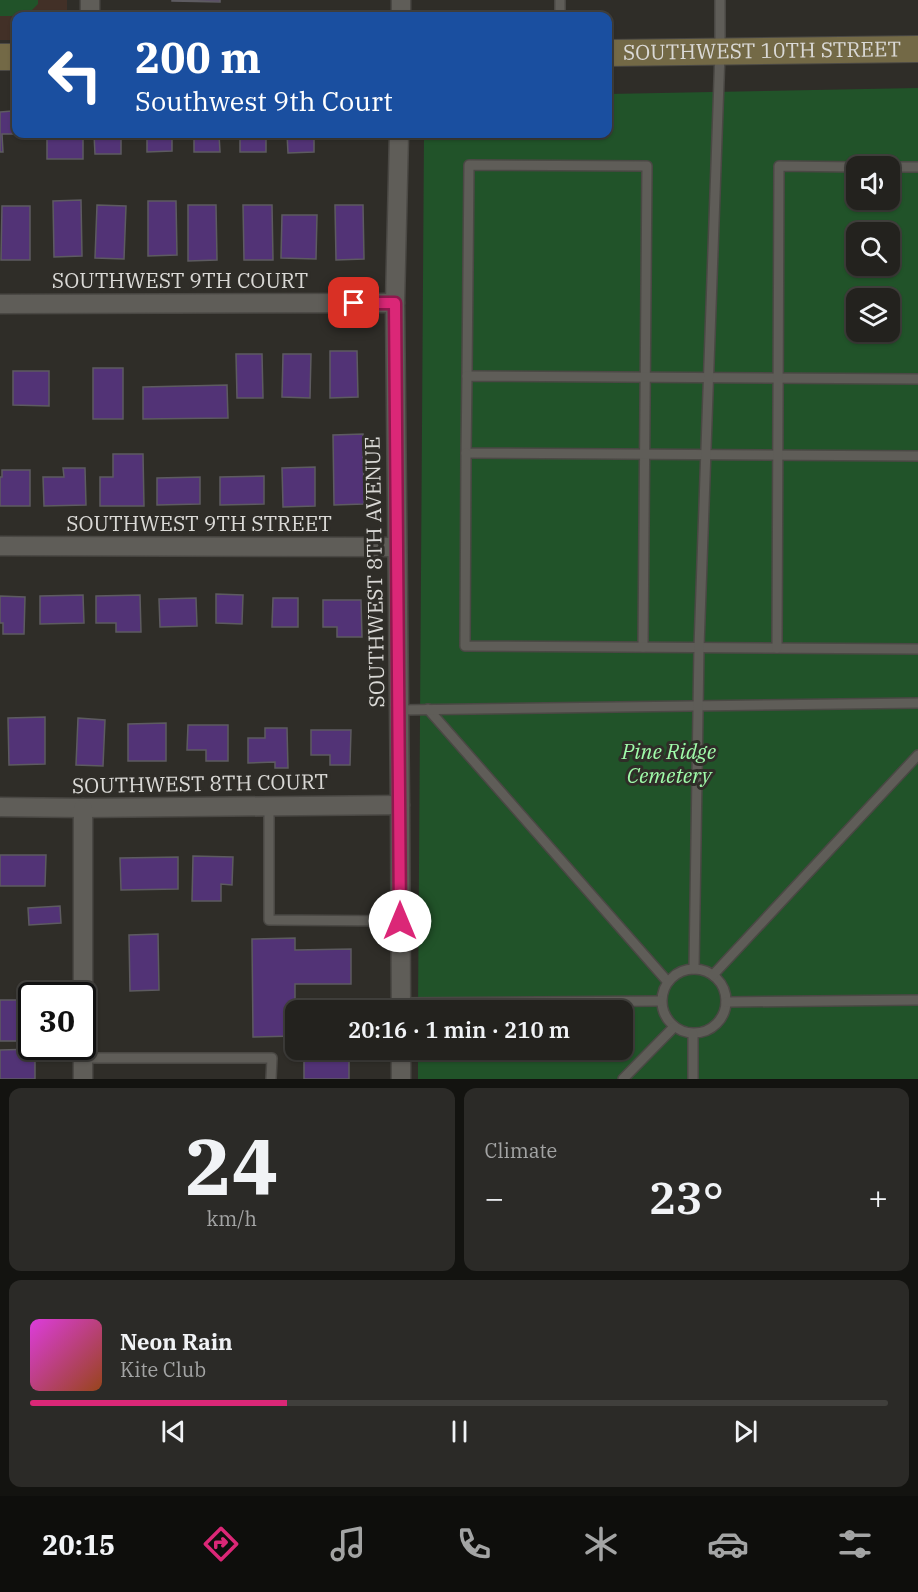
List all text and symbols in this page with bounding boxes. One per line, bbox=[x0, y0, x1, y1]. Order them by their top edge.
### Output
text: 200 m bbox=[135, 30, 261, 85]
street label: SOUTHWEST 10TH STREET bbox=[623, 34, 901, 66]
icon: left bbox=[36, 36, 114, 114]
text: Southwest 9th Court bbox=[135, 83, 393, 118]
map controls bbox=[846, 156, 900, 342]
button: sound bbox=[846, 156, 900, 210]
button: search bbox=[846, 222, 900, 276]
street label: SOUTHWEST 9TH COURT bbox=[52, 266, 308, 294]
pin bbox=[328, 277, 379, 328]
icon: arrive bbox=[337, 286, 370, 319]
button: layers bbox=[846, 288, 900, 342]
street label: SOUTHWEST 8TH AVENUE bbox=[358, 436, 390, 708]
street label: SOUTHWEST 9TH STREET bbox=[66, 509, 332, 537]
park label: Pine Ridge Cemetery bbox=[621, 737, 717, 789]
street label: SOUTHWEST 8TH COURT bbox=[72, 767, 328, 799]
position arrow bbox=[368, 889, 432, 953]
speed limit sign: 30 bbox=[18, 982, 96, 1060]
text: 20:16 · 1 min · 210 m bbox=[348, 1015, 570, 1044]
text: 24 bbox=[185, 1115, 279, 1216]
text: Climate bbox=[485, 1137, 557, 1164]
text: 23° bbox=[649, 1168, 724, 1226]
text: − bbox=[485, 1176, 504, 1219]
text: + bbox=[868, 1176, 888, 1219]
text: km/h bbox=[206, 1205, 257, 1232]
text: Neon Rain bbox=[120, 1327, 233, 1356]
text: Kite Club bbox=[120, 1356, 206, 1383]
icon: previous bbox=[157, 1415, 190, 1448]
icon: pause bbox=[443, 1415, 476, 1448]
icon: next bbox=[729, 1415, 762, 1448]
icon: directions bbox=[200, 1523, 242, 1565]
icon: music bbox=[327, 1523, 369, 1565]
icon: phone bbox=[453, 1523, 495, 1565]
icon: climate bbox=[580, 1523, 622, 1565]
icon: car bbox=[707, 1523, 749, 1565]
icon: filters bbox=[834, 1523, 876, 1565]
text: 20:15 bbox=[42, 1527, 115, 1562]

